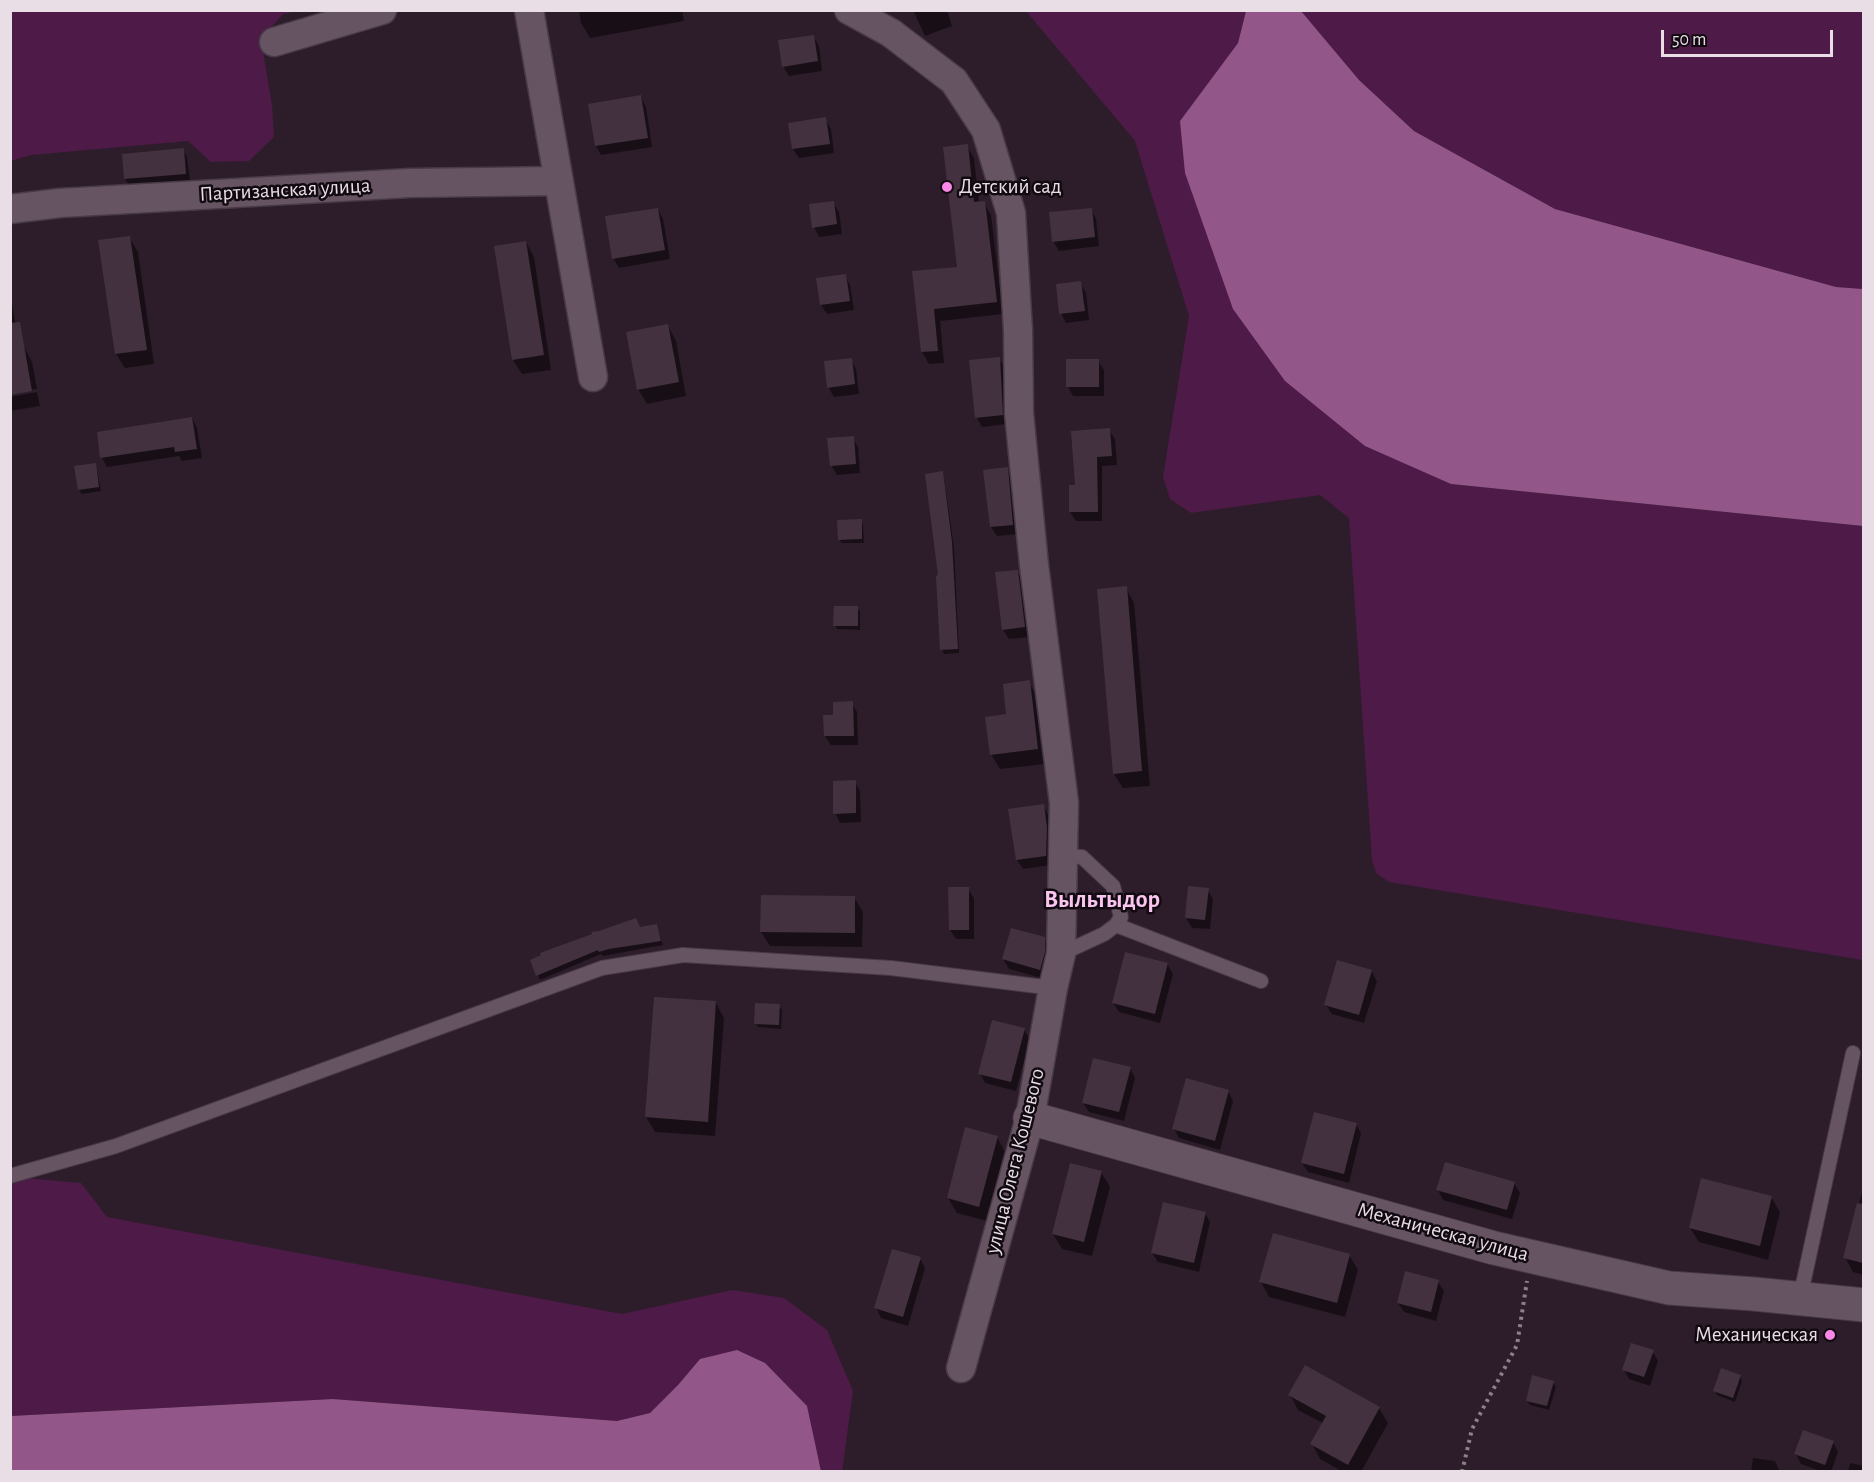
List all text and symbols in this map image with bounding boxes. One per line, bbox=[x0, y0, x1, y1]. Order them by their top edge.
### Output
scale bar bbox=[1664, 18, 1836, 56]
text: 50 m bbox=[1672, 31, 1706, 49]
street label: Партизанская улица bbox=[199, 173, 371, 207]
place label: Детский сад bbox=[959, 174, 1062, 200]
marker: Детский сад bbox=[940, 180, 954, 194]
district label: Выльтыдор bbox=[1044, 886, 1160, 914]
street label: улица Олега Кошевого bbox=[980, 1066, 1050, 1256]
street label: Механическая улица bbox=[1355, 1197, 1531, 1267]
place label: Механическая bbox=[1695, 1322, 1818, 1348]
marker: Механическая bbox=[1823, 1328, 1837, 1342]

